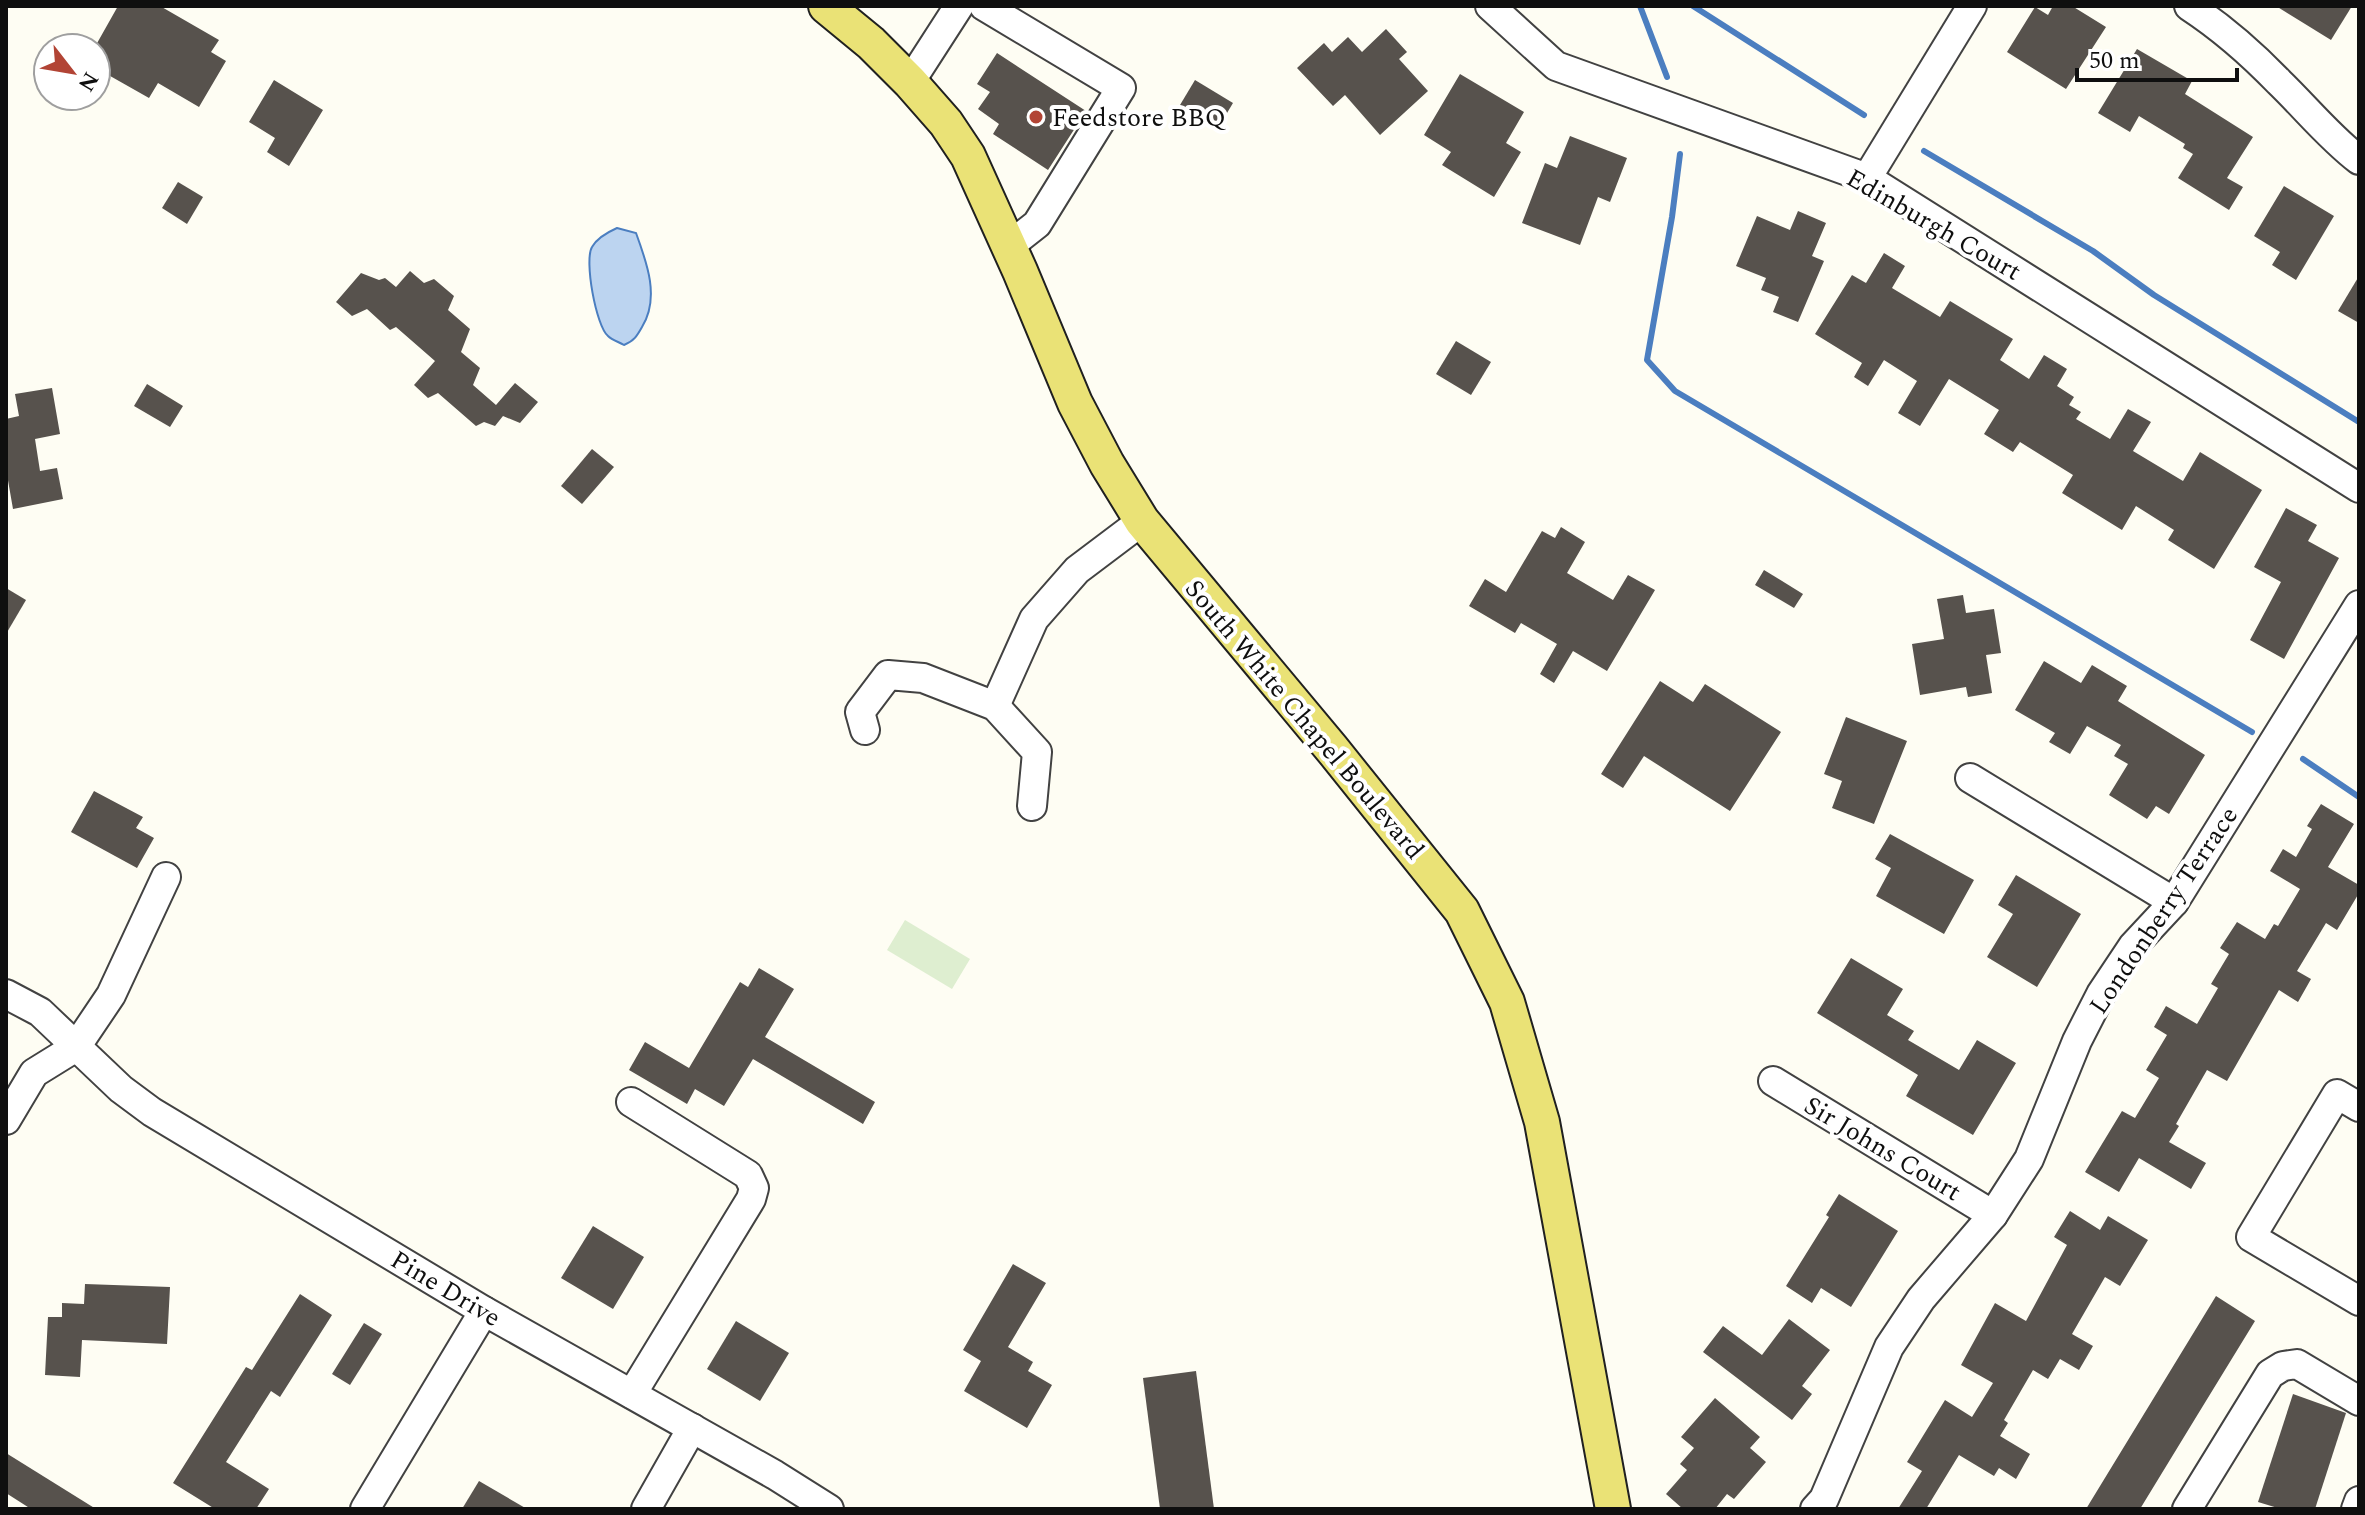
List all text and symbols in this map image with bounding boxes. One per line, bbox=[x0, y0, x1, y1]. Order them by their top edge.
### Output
north arrow bbox=[32, 32, 112, 112]
scale bar bbox=[2077, 32, 2237, 82]
text: 50 m bbox=[2089, 43, 2140, 79]
text: N bbox=[69, 65, 107, 98]
place label: Feedstore BBQ bbox=[1052, 98, 1226, 138]
marker: Feedstore BBQ bbox=[1027, 108, 1045, 126]
street label: Edinburgh Court bbox=[1838, 158, 2029, 291]
street label: South White Chapel Boulevard bbox=[1175, 571, 1434, 869]
street label: Londonberry Terrace bbox=[2079, 798, 2248, 1023]
street label: Sir Johns Court bbox=[1796, 1086, 1969, 1212]
street label: Pine Drive bbox=[383, 1240, 508, 1338]

